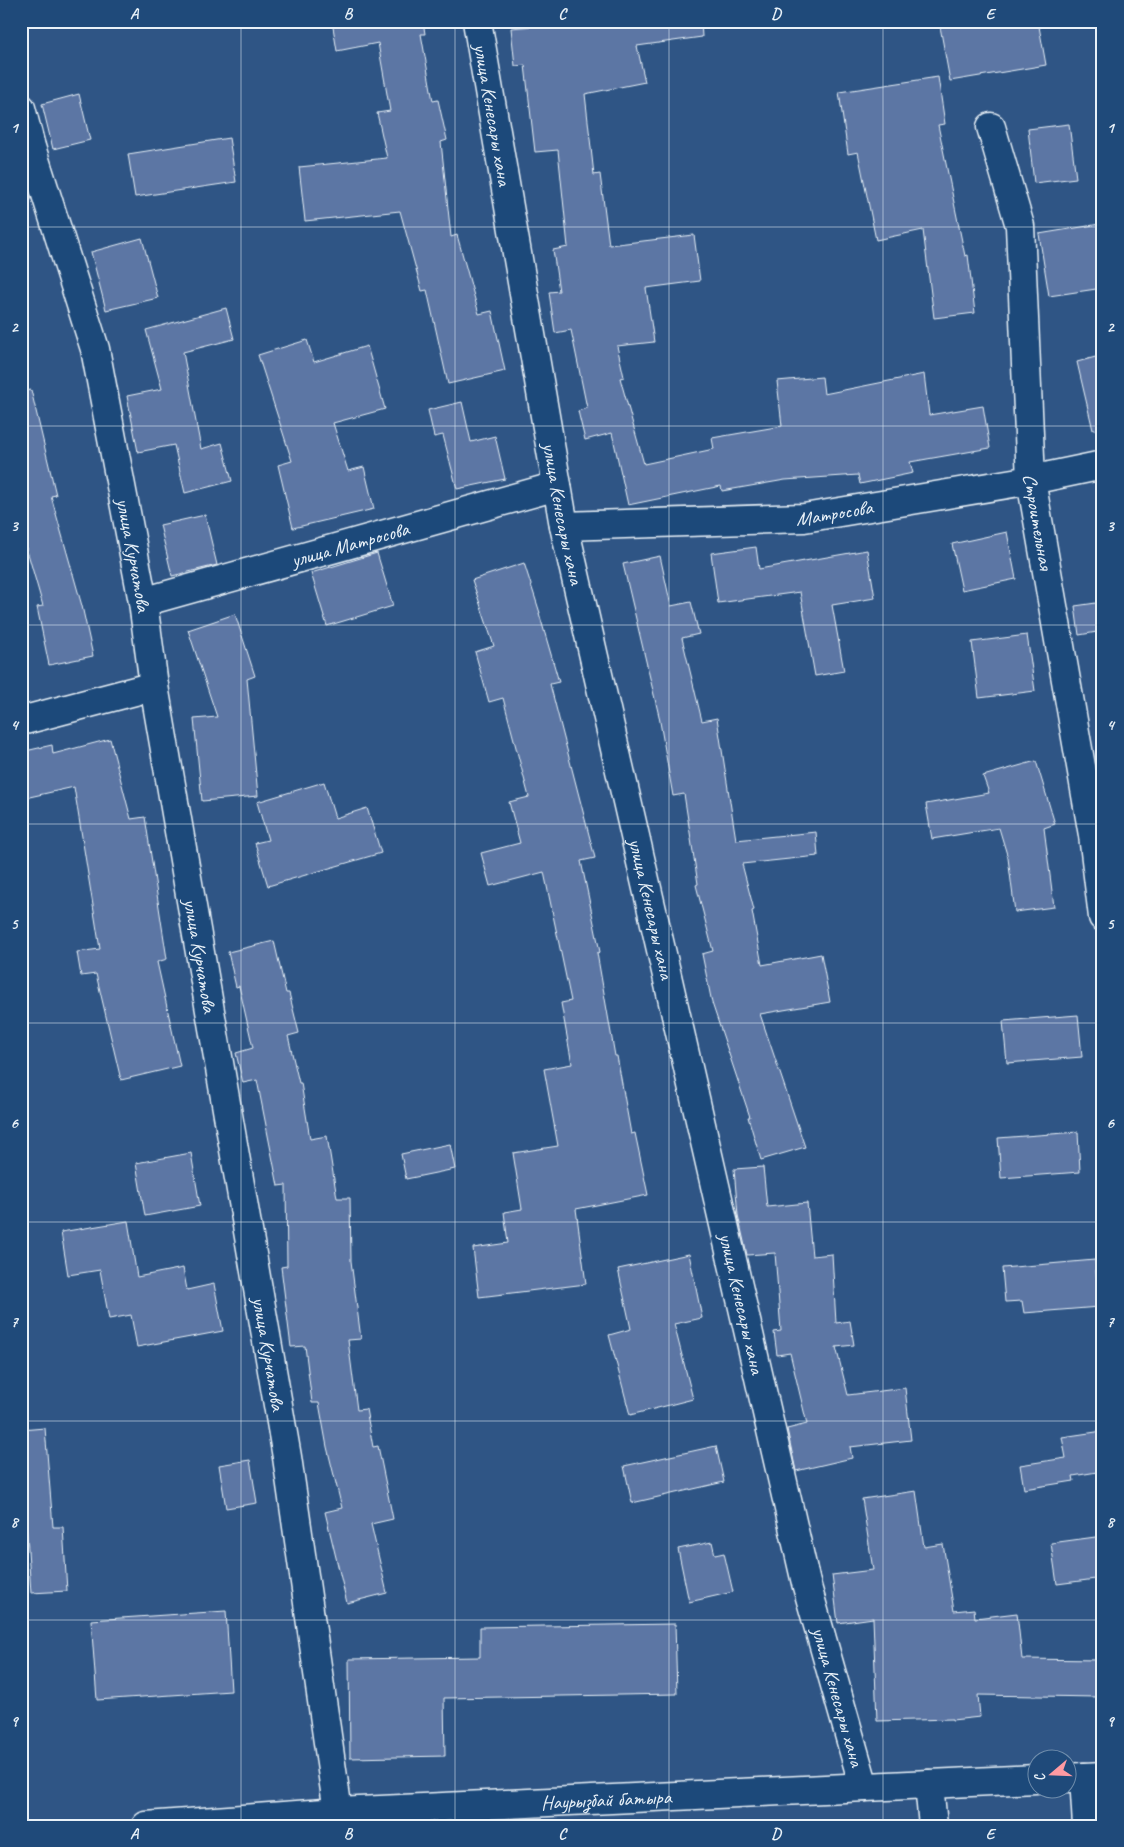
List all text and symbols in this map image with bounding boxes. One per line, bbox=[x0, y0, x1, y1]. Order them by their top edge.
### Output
text: A bbox=[130, 4, 140, 24]
text: B bbox=[344, 4, 354, 24]
text: C bbox=[558, 4, 568, 24]
text: D bbox=[771, 4, 782, 24]
text: E bbox=[986, 4, 997, 24]
street label: улица Кенесары хана bbox=[468, 41, 517, 190]
text: 1 bbox=[10, 118, 19, 138]
text: 1 bbox=[1106, 118, 1115, 138]
text: 2 bbox=[10, 317, 19, 337]
text: 2 bbox=[1106, 317, 1115, 337]
street label: улица Кенесары хана bbox=[537, 440, 589, 589]
street label: Строительная bbox=[1018, 474, 1059, 574]
street label: Матросова bbox=[796, 494, 876, 531]
street label: улица Курчатова bbox=[110, 495, 156, 615]
text: 3 bbox=[10, 516, 19, 536]
street label: улица Матросова bbox=[287, 516, 413, 573]
text: 3 bbox=[1106, 516, 1115, 536]
text: 4 bbox=[10, 715, 19, 735]
text: 4 bbox=[1106, 715, 1115, 735]
street label: улица Кенесары хана bbox=[623, 835, 680, 984]
street label: улица Курчатова bbox=[178, 896, 222, 1016]
text: 5 bbox=[11, 914, 20, 934]
text: 5 bbox=[1107, 914, 1116, 934]
text: 6 bbox=[10, 1113, 19, 1133]
text: 6 bbox=[1106, 1113, 1115, 1133]
street label: улица Кенесары хана bbox=[713, 1230, 770, 1378]
street label: улица Курчатова bbox=[246, 1294, 291, 1414]
text: 7 bbox=[10, 1312, 19, 1332]
text: 7 bbox=[1106, 1312, 1115, 1332]
text: 8 bbox=[10, 1512, 19, 1532]
text: 8 bbox=[1106, 1512, 1115, 1532]
street label: улица Кенесары хана bbox=[806, 1623, 870, 1771]
text: 9 bbox=[10, 1711, 19, 1731]
text: 9 bbox=[1106, 1711, 1115, 1731]
north arrow bbox=[1026, 1750, 1076, 1800]
text: С bbox=[1030, 1770, 1049, 1784]
street label: Наурызбай батыра bbox=[540, 1784, 673, 1815]
text: A bbox=[130, 1824, 140, 1844]
text: B bbox=[344, 1824, 354, 1844]
text: C bbox=[558, 1824, 568, 1844]
text: D bbox=[771, 1824, 782, 1844]
text: E bbox=[986, 1824, 997, 1844]

